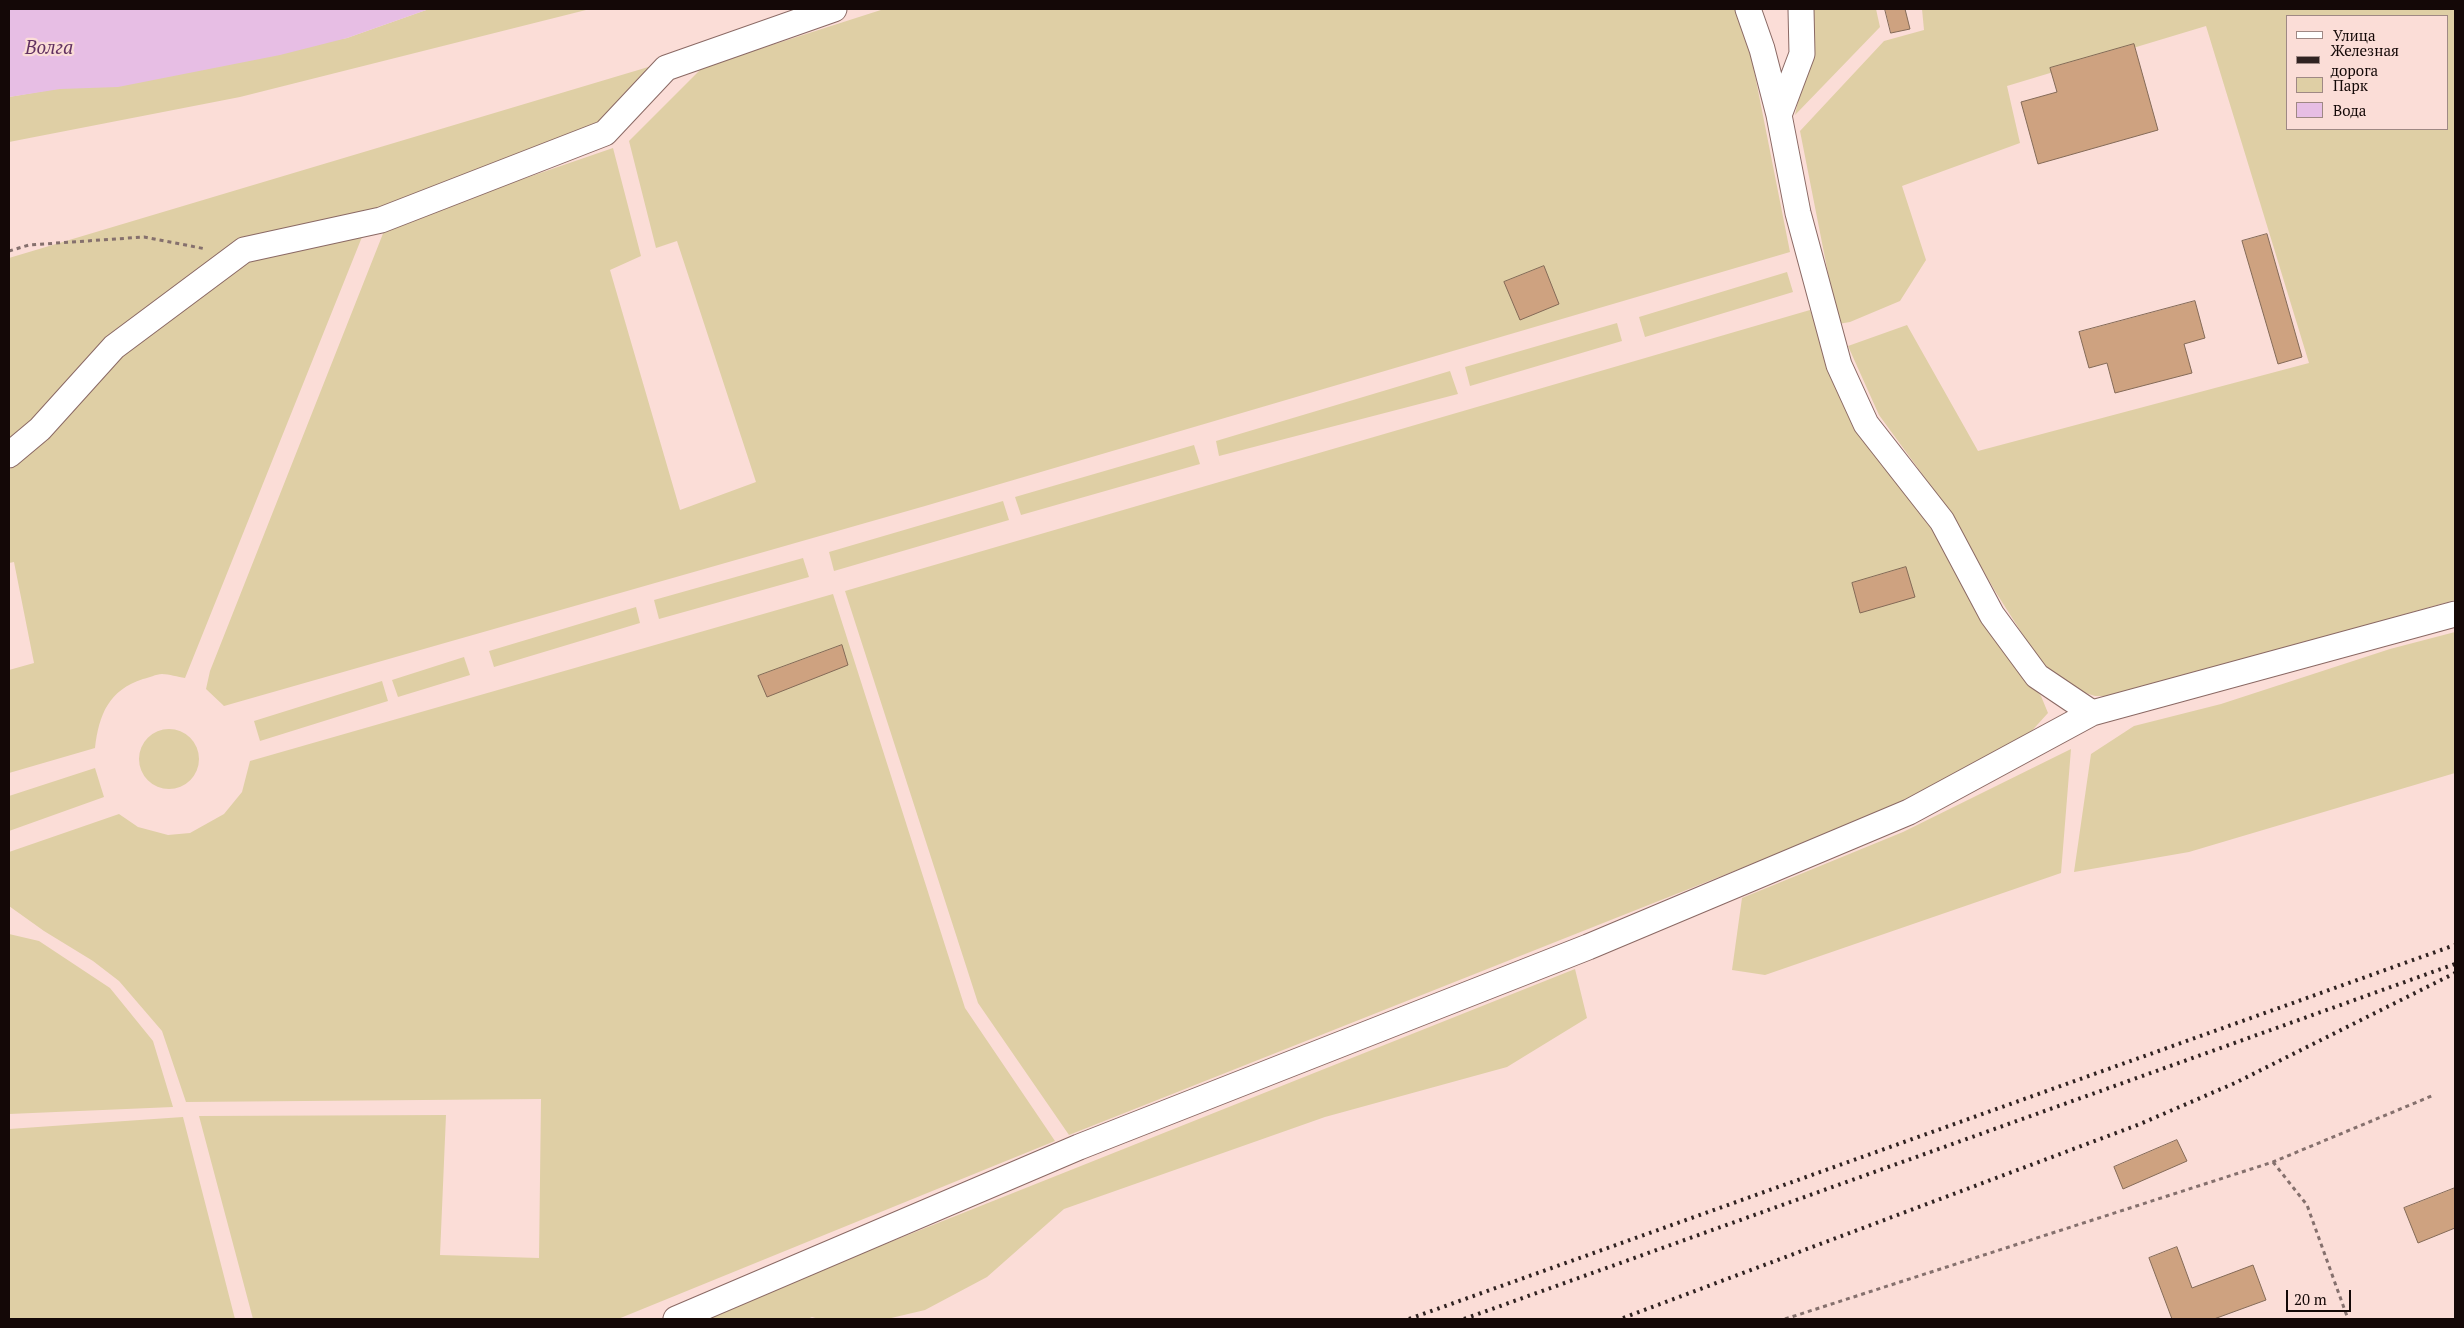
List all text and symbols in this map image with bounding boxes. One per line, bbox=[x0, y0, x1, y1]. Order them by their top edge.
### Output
legend bbox=[2286, 15, 2449, 130]
text: Улица bbox=[2333, 25, 2376, 45]
water label: Волга bbox=[25, 38, 73, 60]
text: Железная дорога bbox=[2330, 40, 2399, 80]
text: Парк bbox=[2333, 75, 2368, 95]
text: Вода bbox=[2333, 100, 2366, 120]
scale bar bbox=[2289, 1280, 2354, 1312]
text: 20 m bbox=[2294, 1289, 2327, 1309]

